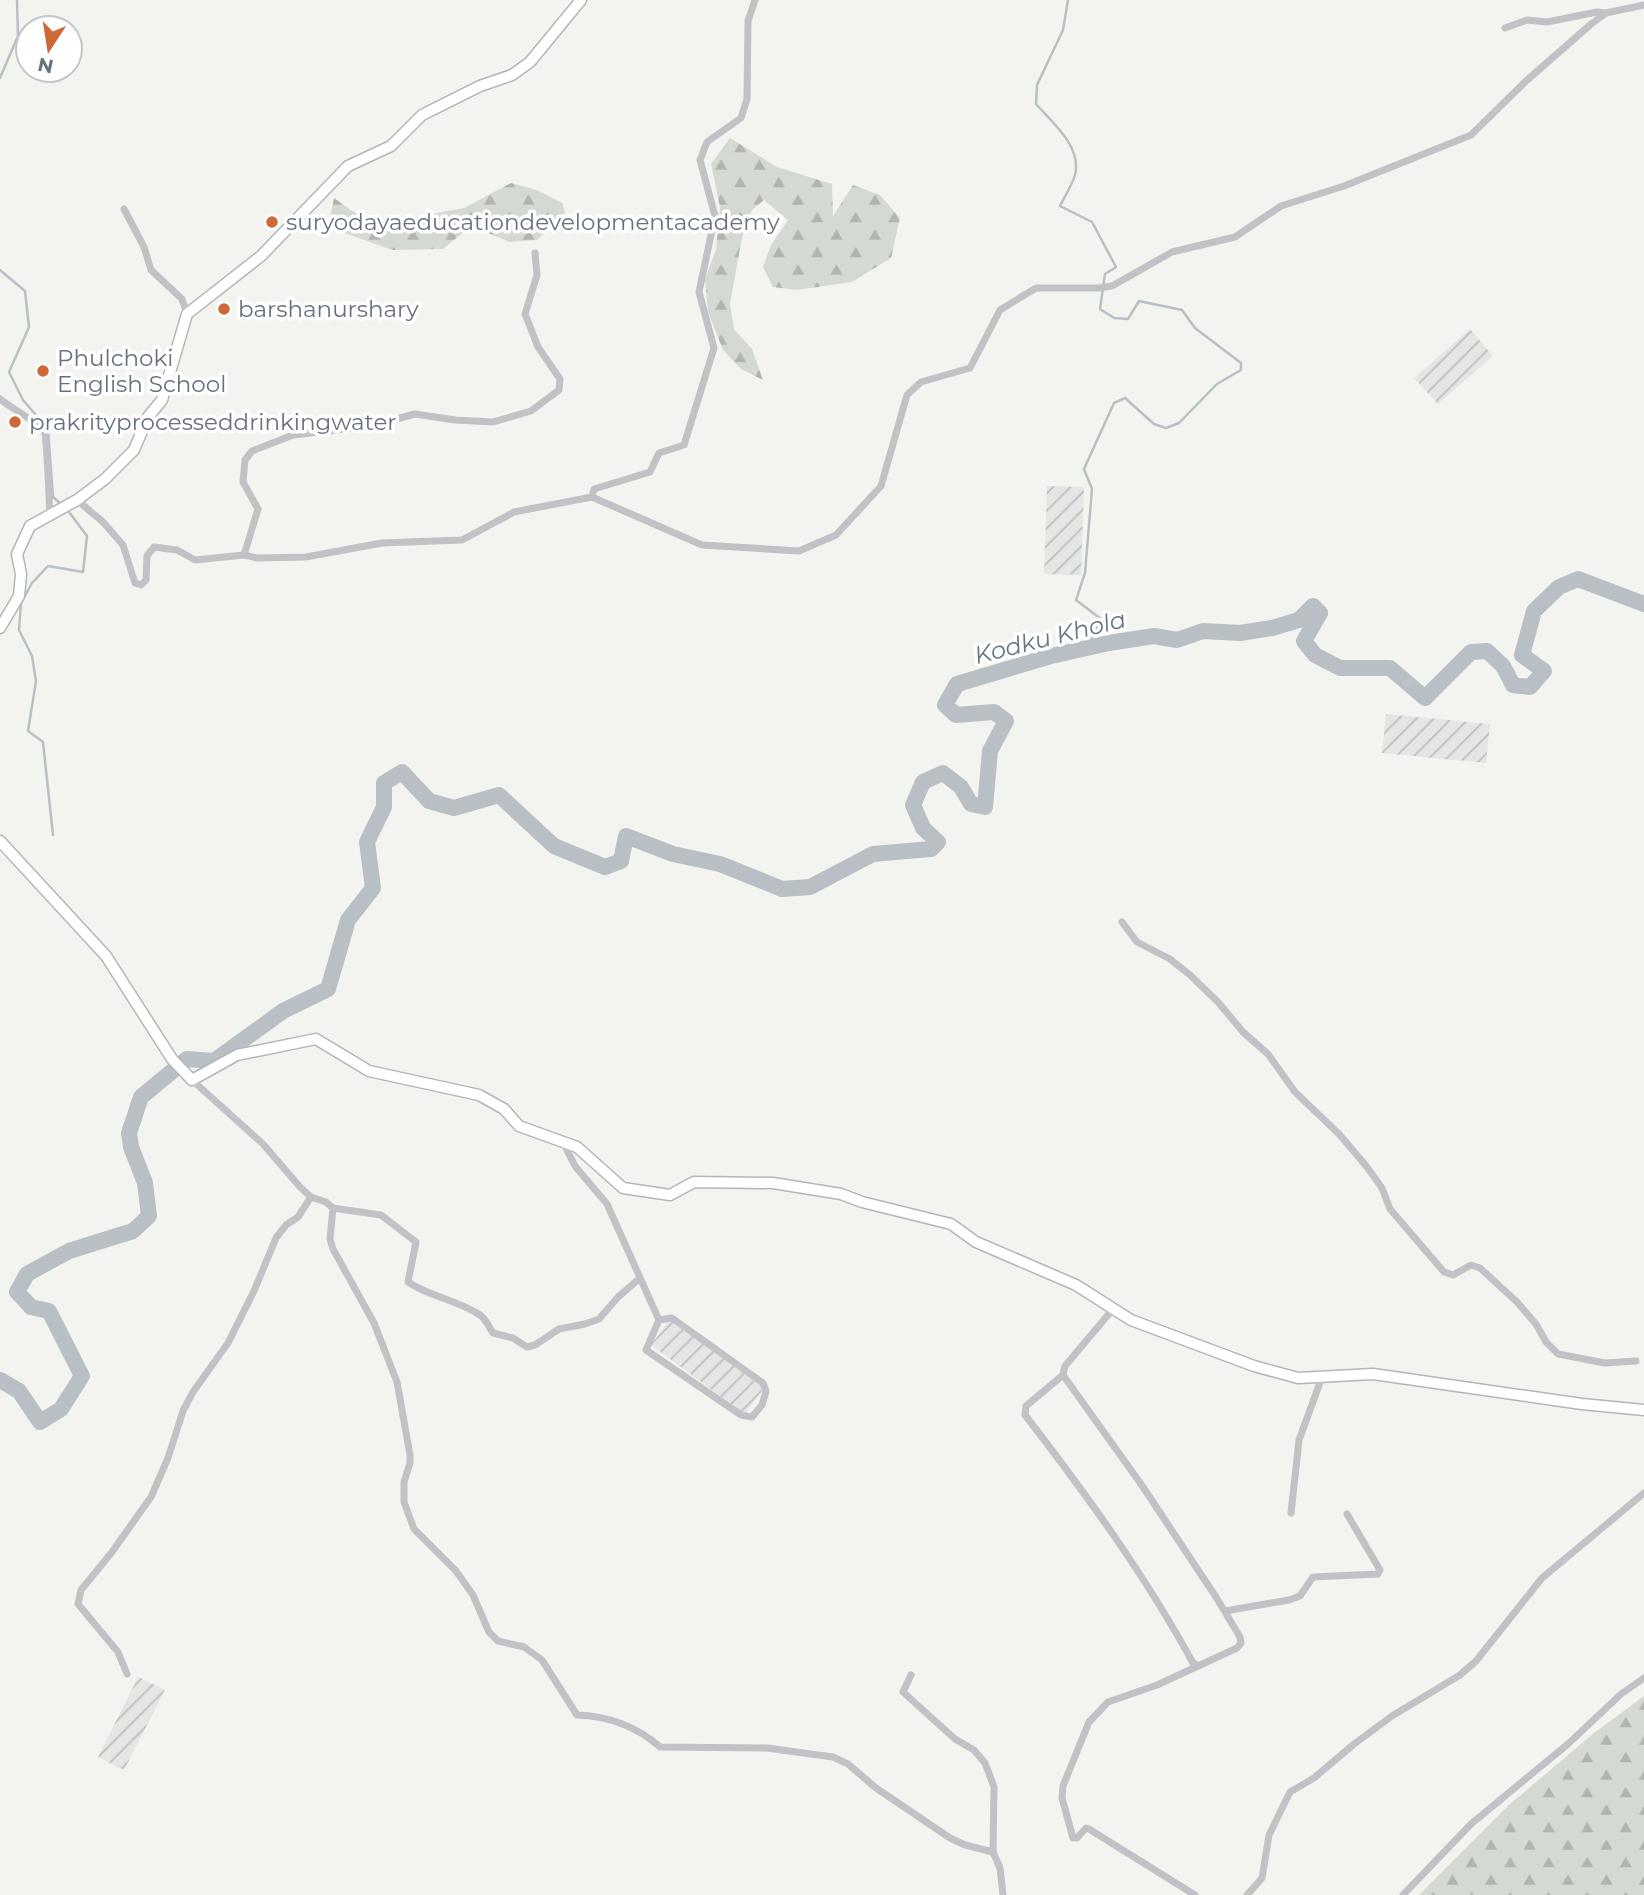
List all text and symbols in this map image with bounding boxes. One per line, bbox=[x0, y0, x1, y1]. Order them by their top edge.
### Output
north arrow bbox=[14, 14, 84, 84]
text: N bbox=[36, 52, 55, 78]
place label: suryodayaeducationdevelopmentacademy bbox=[286, 208, 780, 236]
marker: suryodayaeducationdevelopmentacademy bbox=[264, 214, 280, 230]
place label: barshanurshary bbox=[238, 295, 419, 323]
marker: barshanurshary bbox=[216, 301, 232, 317]
place label: Phulchoki English School bbox=[57, 344, 226, 398]
marker: Phulchoki English School bbox=[35, 363, 51, 379]
place label: prakrityprocesseddrinkingwater bbox=[29, 408, 397, 436]
marker: prakrityprocesseddrinkingwater bbox=[7, 414, 23, 430]
water label: Kodku Khola bbox=[971, 604, 1129, 670]

